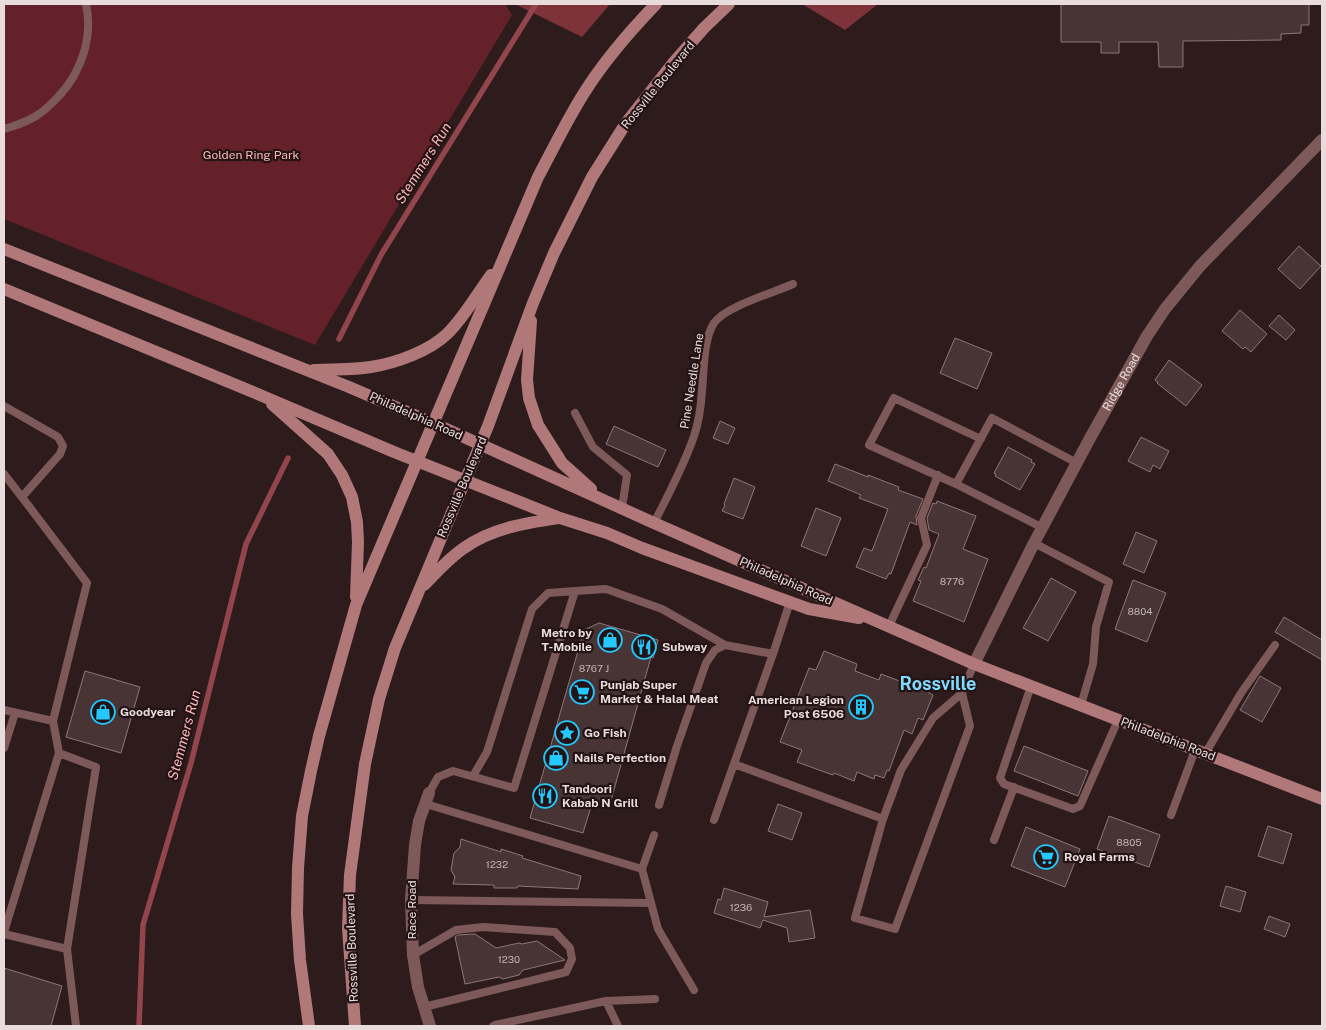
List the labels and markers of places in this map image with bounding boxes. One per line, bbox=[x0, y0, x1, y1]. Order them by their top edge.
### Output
place label: Metro by T-Mobile bbox=[541, 626, 592, 654]
shop icon: Metro by T-Mobile bbox=[597, 627, 623, 653]
restaurant icon: Subway bbox=[631, 634, 657, 660]
place label: Subway bbox=[662, 640, 707, 654]
place label: Punjab Super Market & Halal Meat bbox=[600, 678, 719, 706]
supermarket icon: Punjab Super Market & Halal Meat bbox=[569, 679, 595, 705]
place label: American Legion Post 6506 bbox=[748, 693, 844, 721]
building icon: American Legion Post 6506 bbox=[848, 694, 874, 720]
shop icon: Goodyear bbox=[90, 699, 116, 725]
place label: Goodyear bbox=[120, 705, 175, 719]
place icon: Go Fish bbox=[554, 720, 580, 746]
place label: Go Fish bbox=[584, 726, 627, 740]
shop icon: Nails Perfection bbox=[543, 745, 569, 771]
place label: Nails Perfection bbox=[574, 751, 666, 765]
place label: Tandoori Kabab N Grill bbox=[562, 782, 638, 810]
restaurant icon: Tandoori Kabab N Grill bbox=[532, 783, 558, 809]
supermarket icon: Royal Farms bbox=[1033, 844, 1059, 870]
place label: Royal Farms bbox=[1064, 850, 1135, 864]

